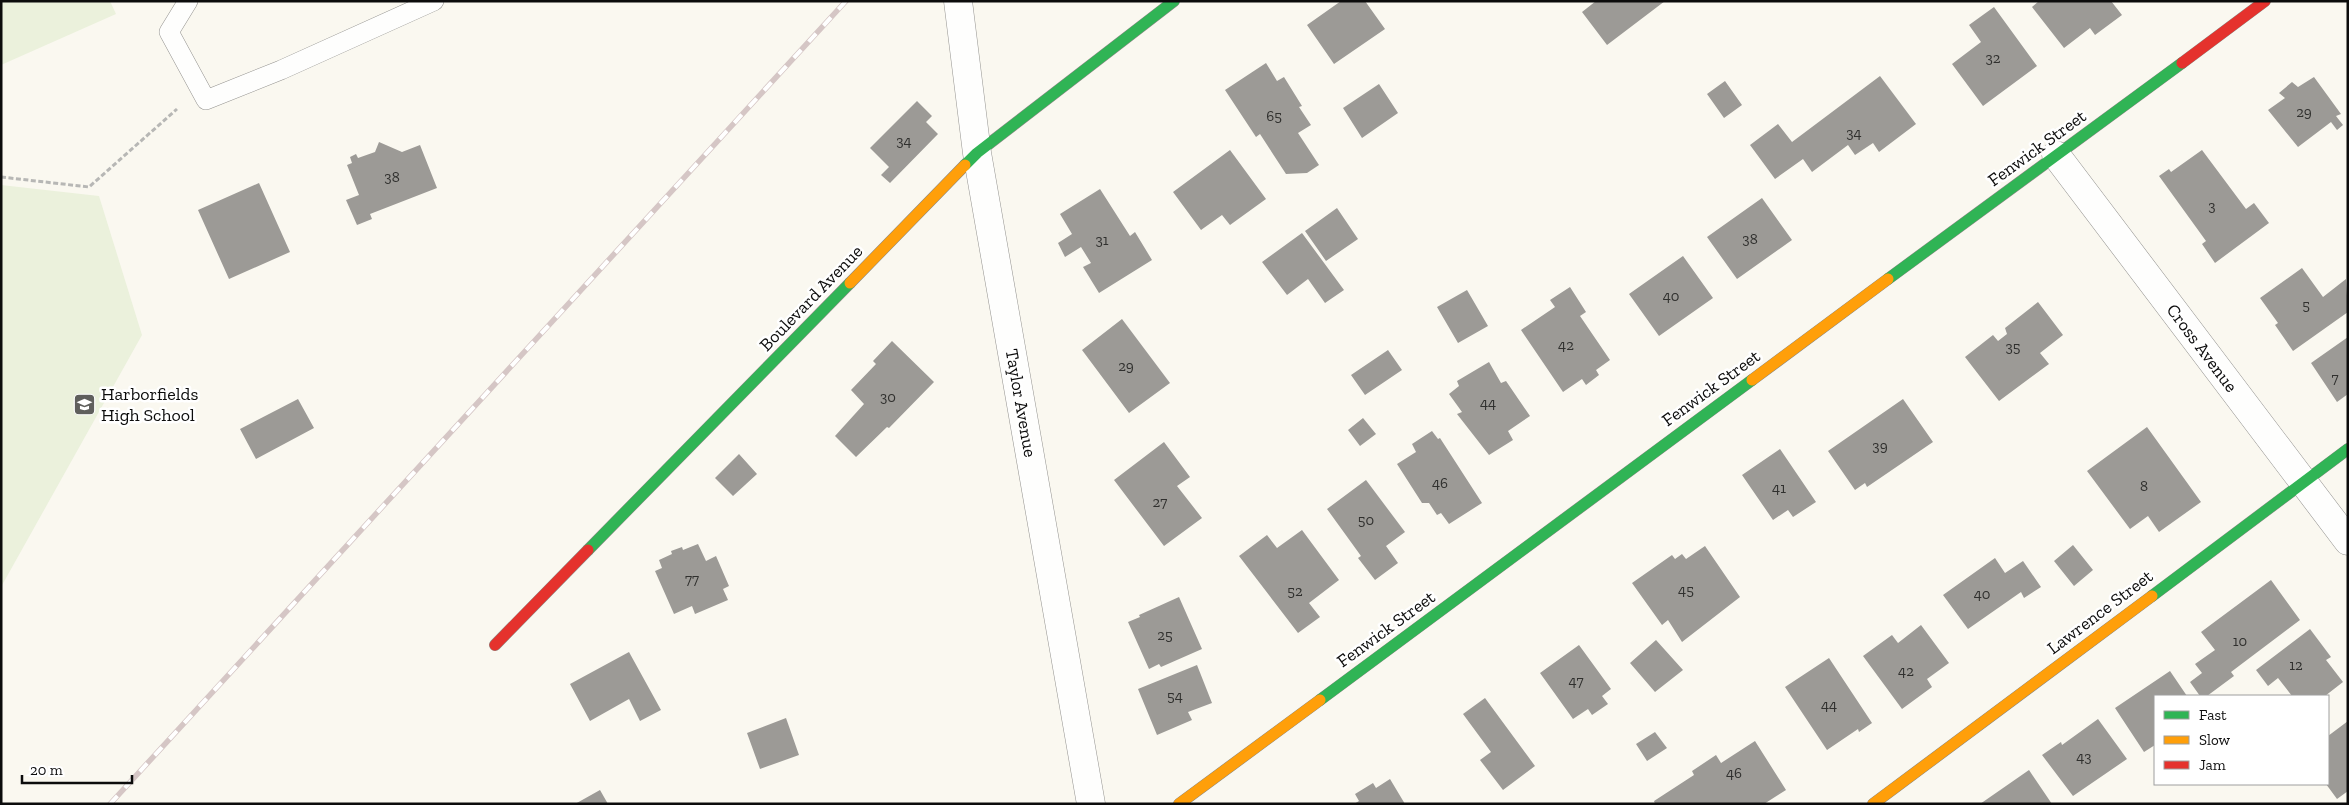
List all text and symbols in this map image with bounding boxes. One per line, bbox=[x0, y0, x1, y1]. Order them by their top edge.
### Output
house number: 32 bbox=[1985, 49, 2001, 67]
house number: 29 bbox=[2296, 103, 2312, 121]
street label: Fenwick Street bbox=[1984, 105, 2091, 191]
house number: 65 bbox=[1266, 107, 1282, 125]
house number: 34 bbox=[1846, 124, 1862, 142]
house number: 34 bbox=[896, 132, 912, 150]
house number: 38 bbox=[384, 168, 400, 186]
house number: 3 bbox=[2208, 197, 2216, 215]
house number: 38 bbox=[1742, 230, 1758, 248]
house number: 31 bbox=[1095, 231, 1109, 249]
street label: Boulevard Avenue bbox=[755, 240, 867, 356]
house number: 40 bbox=[1663, 287, 1679, 305]
house number: 5 bbox=[2302, 296, 2310, 314]
street label: Cross Avenue bbox=[2162, 300, 2242, 396]
house number: 42 bbox=[1558, 336, 1574, 354]
house number: 35 bbox=[2005, 338, 2021, 356]
street label: Fenwick Street bbox=[1658, 345, 1765, 431]
street label: Taylor Avenue bbox=[1001, 347, 1041, 459]
house number: 29 bbox=[1118, 357, 1134, 375]
house number: 7 bbox=[2331, 369, 2339, 387]
place label: Harborfields High School bbox=[101, 383, 198, 426]
house number: 30 bbox=[880, 388, 896, 406]
school or university icon: Harborfields High School bbox=[73, 392, 97, 416]
house number: 44 bbox=[1480, 394, 1496, 412]
house number: 39 bbox=[1872, 437, 1888, 455]
house number: 46 bbox=[1432, 474, 1448, 492]
house number: 8 bbox=[2140, 477, 2148, 495]
house number: 41 bbox=[1772, 479, 1786, 497]
house number: 27 bbox=[1153, 493, 1167, 511]
house number: 50 bbox=[1358, 511, 1374, 529]
street label: Lawrence Street bbox=[2043, 565, 2157, 659]
house number: 77 bbox=[685, 570, 699, 588]
house number: 45 bbox=[1678, 581, 1694, 599]
house number: 52 bbox=[1287, 582, 1303, 600]
house number: 40 bbox=[1974, 585, 1990, 603]
street label: Fenwick Street bbox=[1333, 586, 1440, 672]
house number: 25 bbox=[1157, 626, 1173, 644]
house number: 10 bbox=[2233, 632, 2247, 650]
house number: 12 bbox=[2289, 656, 2303, 674]
house number: 42 bbox=[1898, 662, 1914, 680]
house number: 47 bbox=[1569, 672, 1583, 690]
house number: 54 bbox=[1167, 687, 1183, 705]
legend bbox=[2154, 695, 2329, 785]
house number: 44 bbox=[1821, 696, 1837, 714]
text: Fast bbox=[2199, 706, 2227, 724]
text: Slow bbox=[2199, 731, 2231, 749]
house number: 43 bbox=[2076, 748, 2092, 766]
scale bar bbox=[22, 752, 132, 784]
text: Jam bbox=[2199, 756, 2226, 774]
text: 20 m bbox=[30, 761, 63, 779]
house number: 46 bbox=[1726, 764, 1742, 782]

